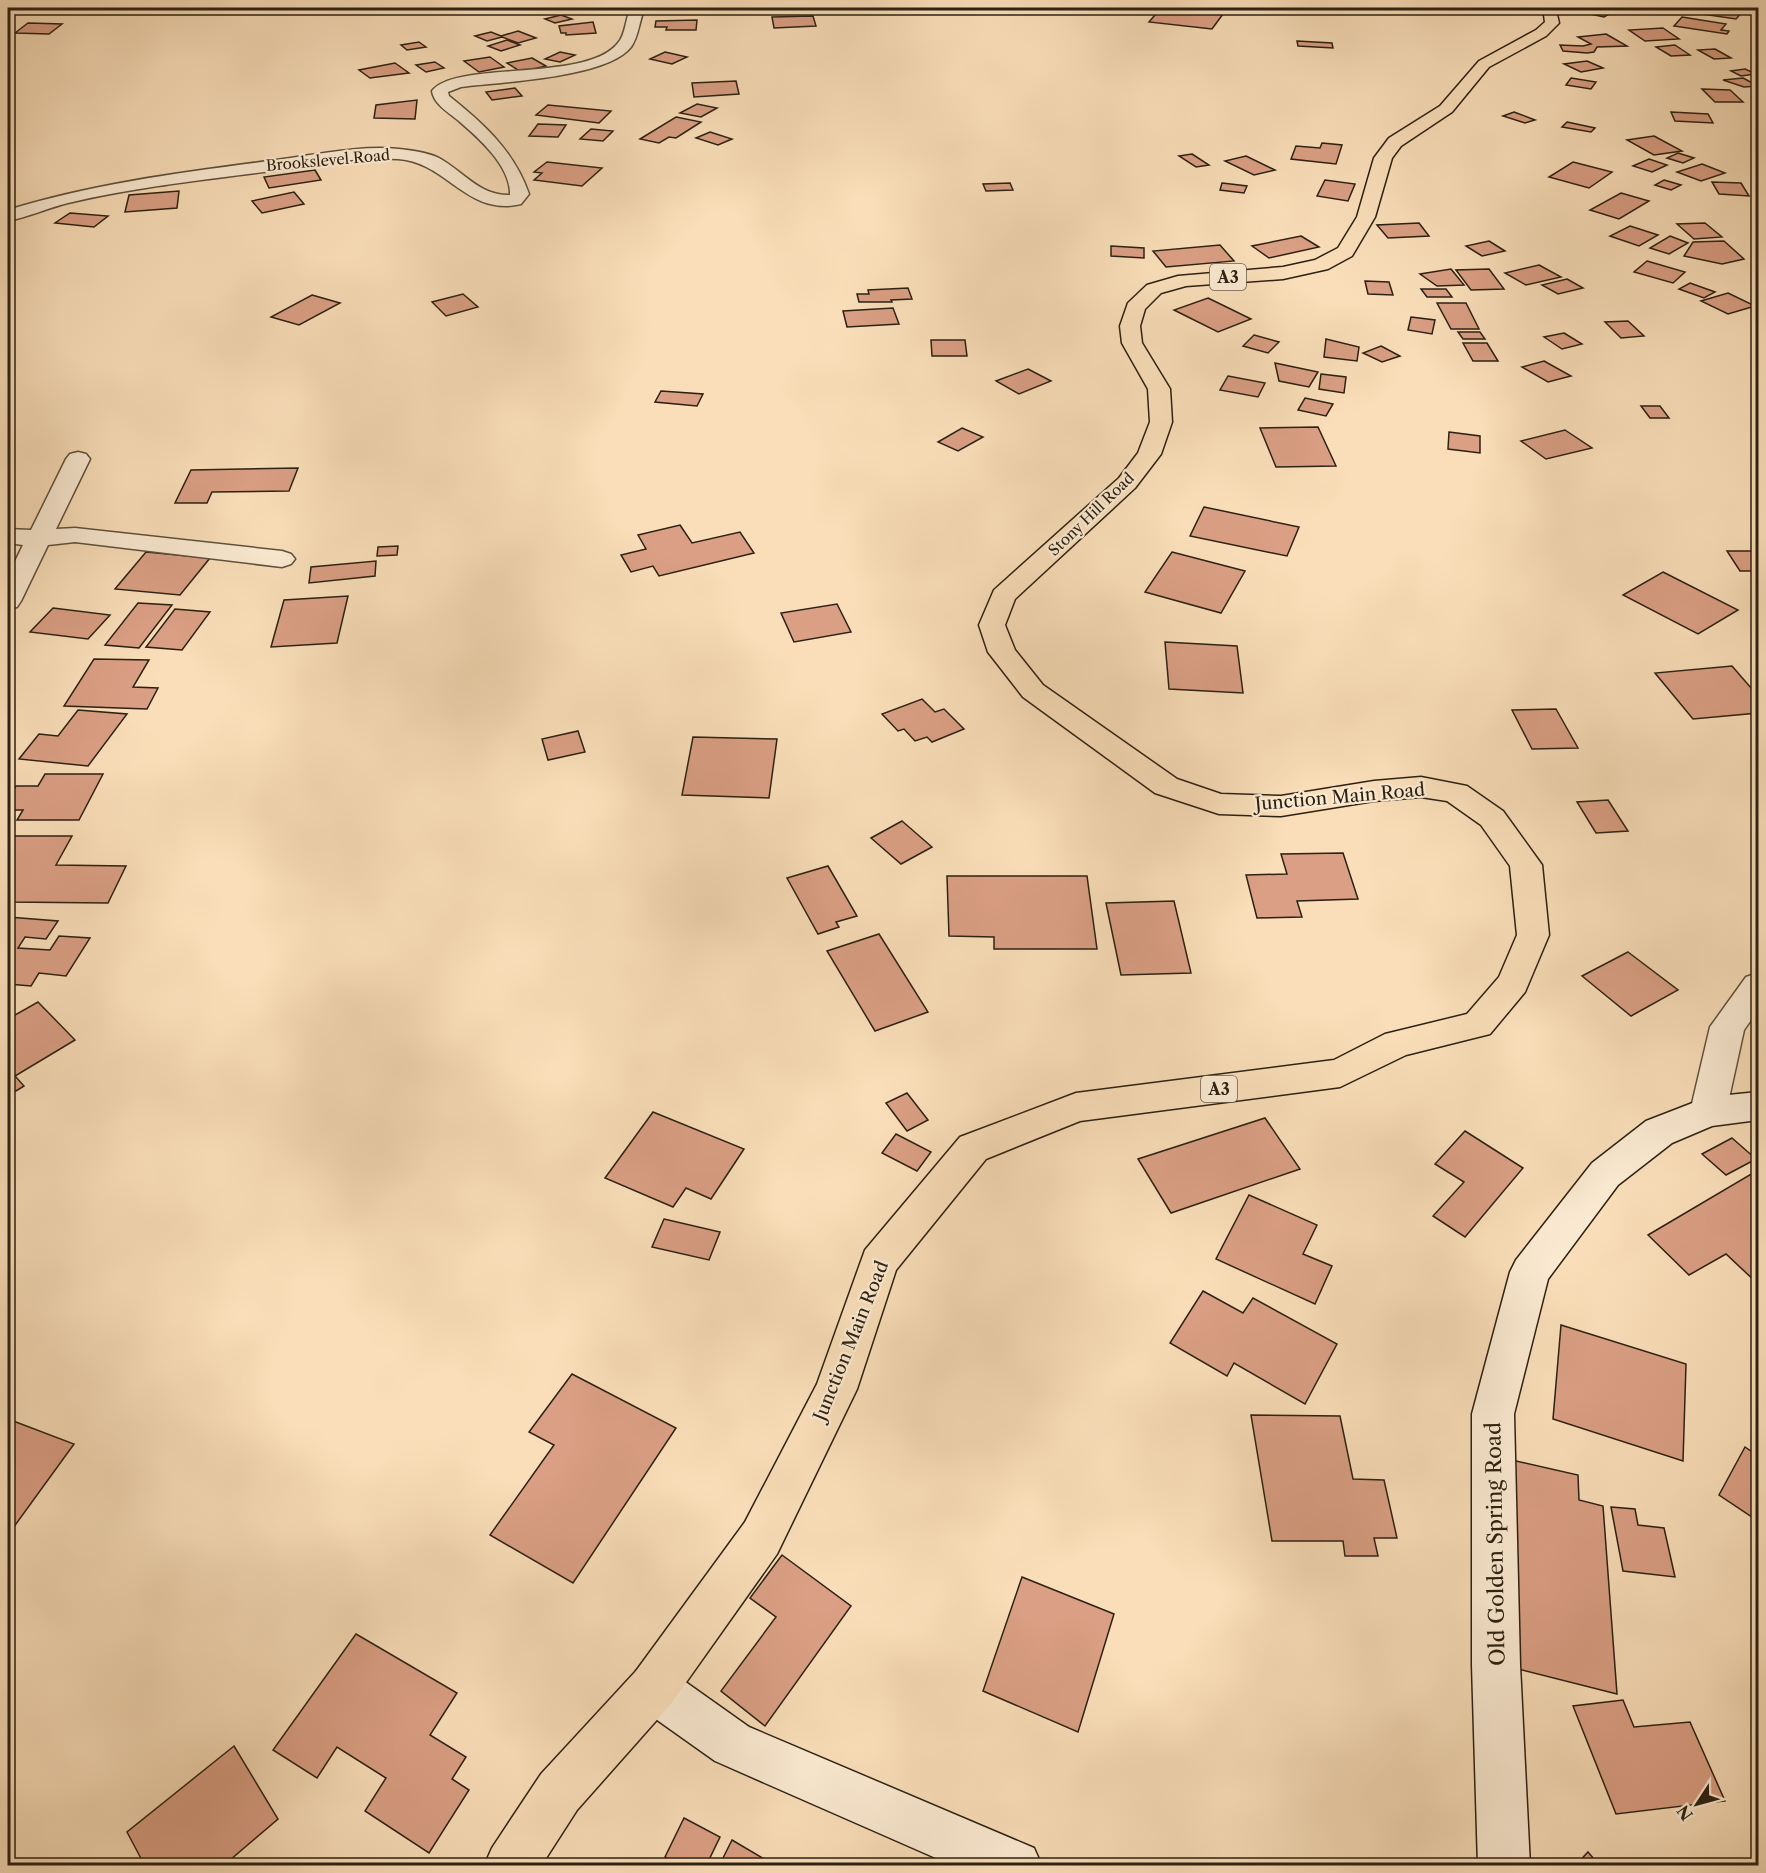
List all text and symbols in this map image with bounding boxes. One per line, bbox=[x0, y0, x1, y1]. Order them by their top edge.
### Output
street label: Brookslevel Road bbox=[265, 145, 391, 175]
road number: A3 bbox=[1210, 264, 1246, 290]
street label: Stony Hill Road bbox=[1044, 468, 1138, 560]
street label: Junction Main Road bbox=[1251, 779, 1426, 816]
road number: A3 bbox=[1201, 1076, 1237, 1102]
street label: Junction Main Road bbox=[808, 1258, 893, 1427]
street label: Old Golden Spring Road bbox=[1480, 1422, 1510, 1666]
north arrow bbox=[1667, 1774, 1727, 1834]
text: N bbox=[1673, 1801, 1697, 1824]

